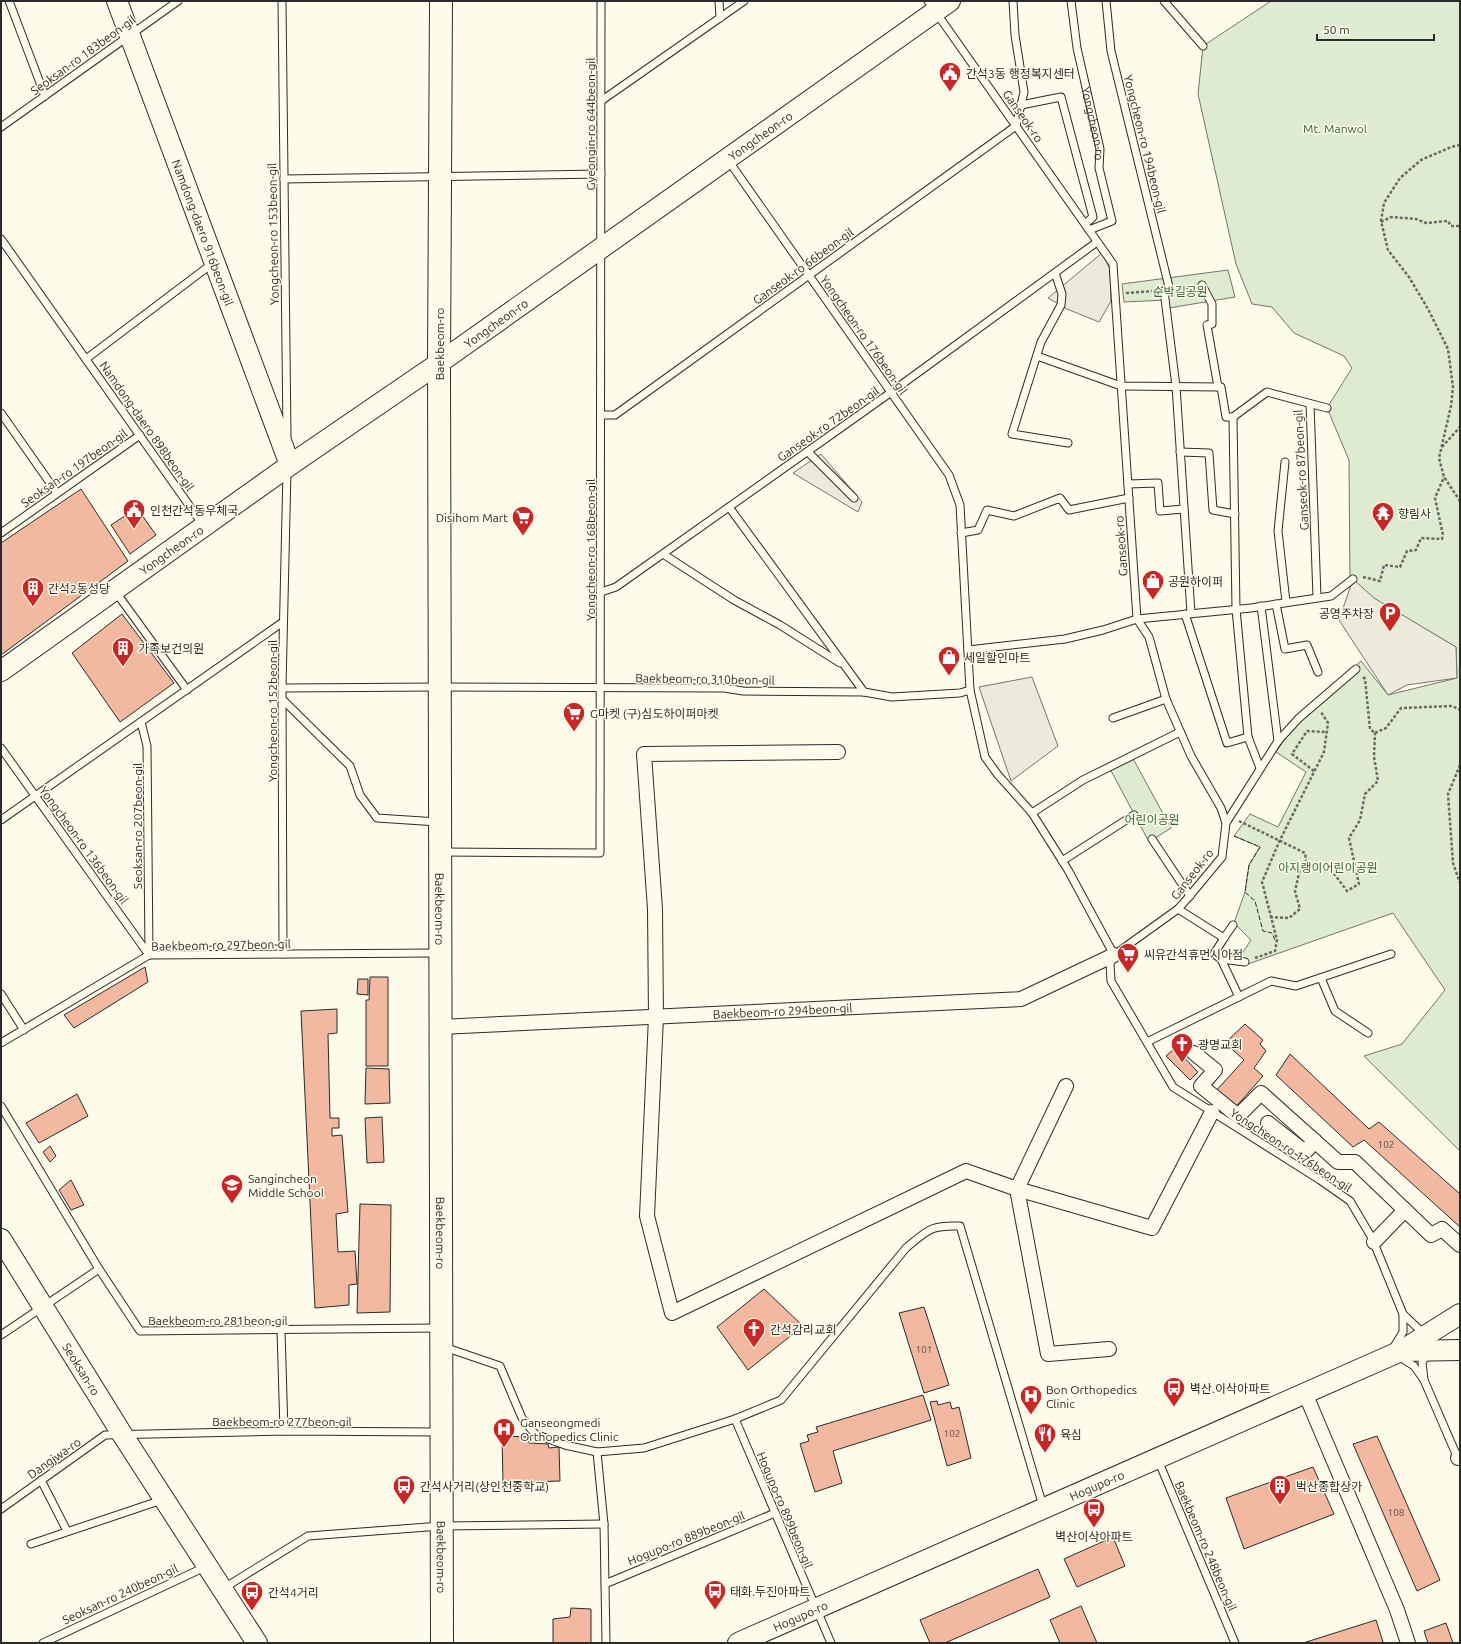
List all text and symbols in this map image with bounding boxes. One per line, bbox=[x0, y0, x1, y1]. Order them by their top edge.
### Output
street label: Seoksan-ro 183beon-gil bbox=[28, 13, 138, 97]
scale bar bbox=[1317, 16, 1434, 42]
text: 50 m bbox=[1323, 23, 1350, 36]
street label: Gyeongin-ro 644beon-gil bbox=[584, 58, 597, 190]
public building icon: 간석3동 행정복지센터 bbox=[937, 60, 963, 93]
place label: 간석3동 행정복지센터 bbox=[966, 67, 1075, 80]
street label: Yongcheon-ro 194beon-gil bbox=[1121, 73, 1169, 215]
street label: Yongcheon-ro bbox=[1080, 86, 1106, 161]
street label: Ganseok-ro bbox=[1000, 87, 1046, 145]
street label: Yongcheon-ro bbox=[726, 108, 795, 163]
park label: Mt. Manwol bbox=[1303, 122, 1367, 135]
street label: Namdong-daero 916beon-gil bbox=[170, 158, 236, 307]
street label: Yongcheon-ro 153beon-gil bbox=[265, 163, 281, 305]
street label: Ganseok-ro 66beon-gil bbox=[750, 225, 856, 307]
street label: Yongcheon-ro 176beon-gil bbox=[818, 273, 910, 397]
park label: 순박길공원 bbox=[1152, 285, 1208, 298]
street label: Yongcheon-ro bbox=[461, 296, 530, 350]
street label: Baekbeom-ro bbox=[433, 308, 446, 380]
street label: Namdong-daero 898beon-gil bbox=[97, 359, 197, 493]
street label: Ganseok-ro 72beon-gil bbox=[775, 384, 881, 464]
street label: Ganseok-ro 87beon-gil bbox=[1291, 409, 1311, 531]
street label: Seoksan-ro 197beon-gil bbox=[19, 426, 129, 510]
street label: Yongcheon-ro 168beon-gil bbox=[584, 479, 597, 621]
public building icon: 인천간석동우체국 bbox=[121, 497, 147, 530]
temple icon: 향림사 bbox=[1370, 500, 1396, 533]
place label: 인천간석동우체국 bbox=[150, 504, 238, 517]
supermarket icon: Disihom Mart bbox=[510, 504, 536, 537]
place label: 향림사 bbox=[1398, 507, 1431, 520]
place label: Disihom Mart bbox=[436, 511, 508, 524]
street label: Ganseok-ro bbox=[1112, 515, 1130, 577]
street label: Yongcheon-ro bbox=[137, 523, 206, 577]
shop icon: 공원하이퍼 bbox=[1140, 568, 1166, 601]
building icon: 간석2동성당 bbox=[20, 575, 46, 608]
place label: 공원하이퍼 bbox=[1168, 575, 1223, 588]
place label: 간석2동성당 bbox=[48, 582, 110, 595]
parking icon: 공영주차장 bbox=[1377, 600, 1403, 633]
place label: 공영주차장 bbox=[1319, 607, 1374, 620]
building icon: 가족보건의원 bbox=[110, 635, 136, 668]
street label: Yongcheon-ro 152beon-gil bbox=[266, 640, 279, 782]
place label: 가족보건의원 bbox=[138, 642, 204, 655]
shop icon: 세일할인마트 bbox=[936, 644, 962, 677]
place label: 세일할인마트 bbox=[964, 651, 1030, 664]
street label: Baekbeom-ro 310beon-gil bbox=[635, 671, 775, 687]
supermarket icon: G마켓 (구)심도하이퍼마켓 bbox=[561, 700, 587, 733]
place label: G마켓 (구)심도하이퍼마켓 bbox=[590, 707, 719, 721]
street label: Seoksan-ro 207beon-gil bbox=[131, 763, 144, 889]
street label: Yongcheon-ro 136beon-gil bbox=[37, 784, 131, 906]
park label: 어린이공원 bbox=[1124, 813, 1180, 826]
street label: Ganseok-ro bbox=[1168, 846, 1216, 902]
park label: 아지랭이어린이공원 bbox=[1278, 861, 1378, 874]
street label: Baekbeom-ro bbox=[434, 873, 447, 945]
street label: Baekbeom-ro 297beon-gil bbox=[151, 937, 291, 953]
supermarket icon: 씨유간석휴먼시아점 bbox=[1115, 941, 1141, 974]
place label: 씨유간석휴먼시아점 bbox=[1144, 948, 1243, 961]
street label: Baekbeom-ro 294beon-gil bbox=[713, 1001, 853, 1020]
church icon: 광명교회 bbox=[1169, 1031, 1195, 1064]
place label: 광명교회 bbox=[1198, 1038, 1242, 1051]
street label: Yongcheon-ro 176beon-gil bbox=[1228, 1106, 1354, 1194]
house number: 102 bbox=[1378, 1139, 1394, 1150]
school or university icon: Sangincheon Middle School bbox=[219, 1172, 245, 1205]
place label: Sangincheon Middle School bbox=[248, 1172, 324, 1199]
street label: Baekbeom-ro bbox=[434, 1197, 448, 1269]
street label: Baekbeom-ro 281beon-gil bbox=[148, 1314, 288, 1327]
church icon: 간석감리교회 bbox=[741, 1316, 767, 1349]
place label: 간석감리교회 bbox=[770, 1323, 836, 1336]
street label: Seoksan-ro bbox=[61, 1340, 103, 1398]
house number: 101 bbox=[916, 1344, 932, 1355]
bus stop icon: 벽산.이삭아파트 bbox=[1161, 1375, 1187, 1408]
place label: 벽산.이삭아파트 bbox=[1190, 1382, 1270, 1395]
hospital icon: Bon Orthopedics Clinic bbox=[1018, 1383, 1044, 1416]
place label: Bon Orthopedics Clinic bbox=[1046, 1383, 1137, 1410]
street label: Baekbeom-ro 277beon-gil bbox=[212, 1415, 352, 1428]
hospital icon: Ganseongmedi Orthopedics Clinic bbox=[491, 1416, 517, 1449]
place label: Ganseongmedi Orthopedics Clinic bbox=[520, 1416, 619, 1443]
restaurant icon: 육심 bbox=[1032, 1421, 1058, 1454]
house number: 102 bbox=[944, 1428, 960, 1439]
place label: 육심 bbox=[1060, 1428, 1082, 1441]
street label: Dangjwa-ro bbox=[25, 1435, 83, 1481]
street label: Hogupo-ro 899beon-gil bbox=[755, 1450, 815, 1570]
street label: Hogupo-ro bbox=[1067, 1467, 1126, 1503]
bus stop icon: 간석사거리(상인천중학교) bbox=[391, 1473, 417, 1506]
building icon: 벅산종합상가 bbox=[1267, 1473, 1293, 1506]
street label: Baekbeom-ro 248beon-gil bbox=[1173, 1479, 1239, 1613]
place label: 간석사거리(상인천중학교) bbox=[420, 1480, 549, 1494]
place label: 벅산종합상가 bbox=[1296, 1480, 1362, 1493]
bus stop icon: 벽산이삭아파트 bbox=[1081, 1496, 1107, 1529]
house number: 108 bbox=[1388, 1507, 1405, 1518]
street label: Hogupo-ro 889beon-gil bbox=[626, 1509, 746, 1567]
street label: Baekbeom-ro bbox=[435, 1521, 448, 1593]
place label: 벽산이삭아파트 bbox=[1055, 1530, 1133, 1543]
street label: Seoksan-ro 240beon-gil bbox=[60, 1561, 180, 1627]
bus stop icon: 태화.두진아파트 bbox=[702, 1578, 728, 1611]
bus stop icon: 간석4거리 bbox=[239, 1579, 265, 1612]
place label: 태화.두진아파트 bbox=[730, 1585, 810, 1598]
place label: 간석4거리 bbox=[268, 1586, 319, 1599]
street label: Hogupo-ro bbox=[771, 1598, 830, 1633]

